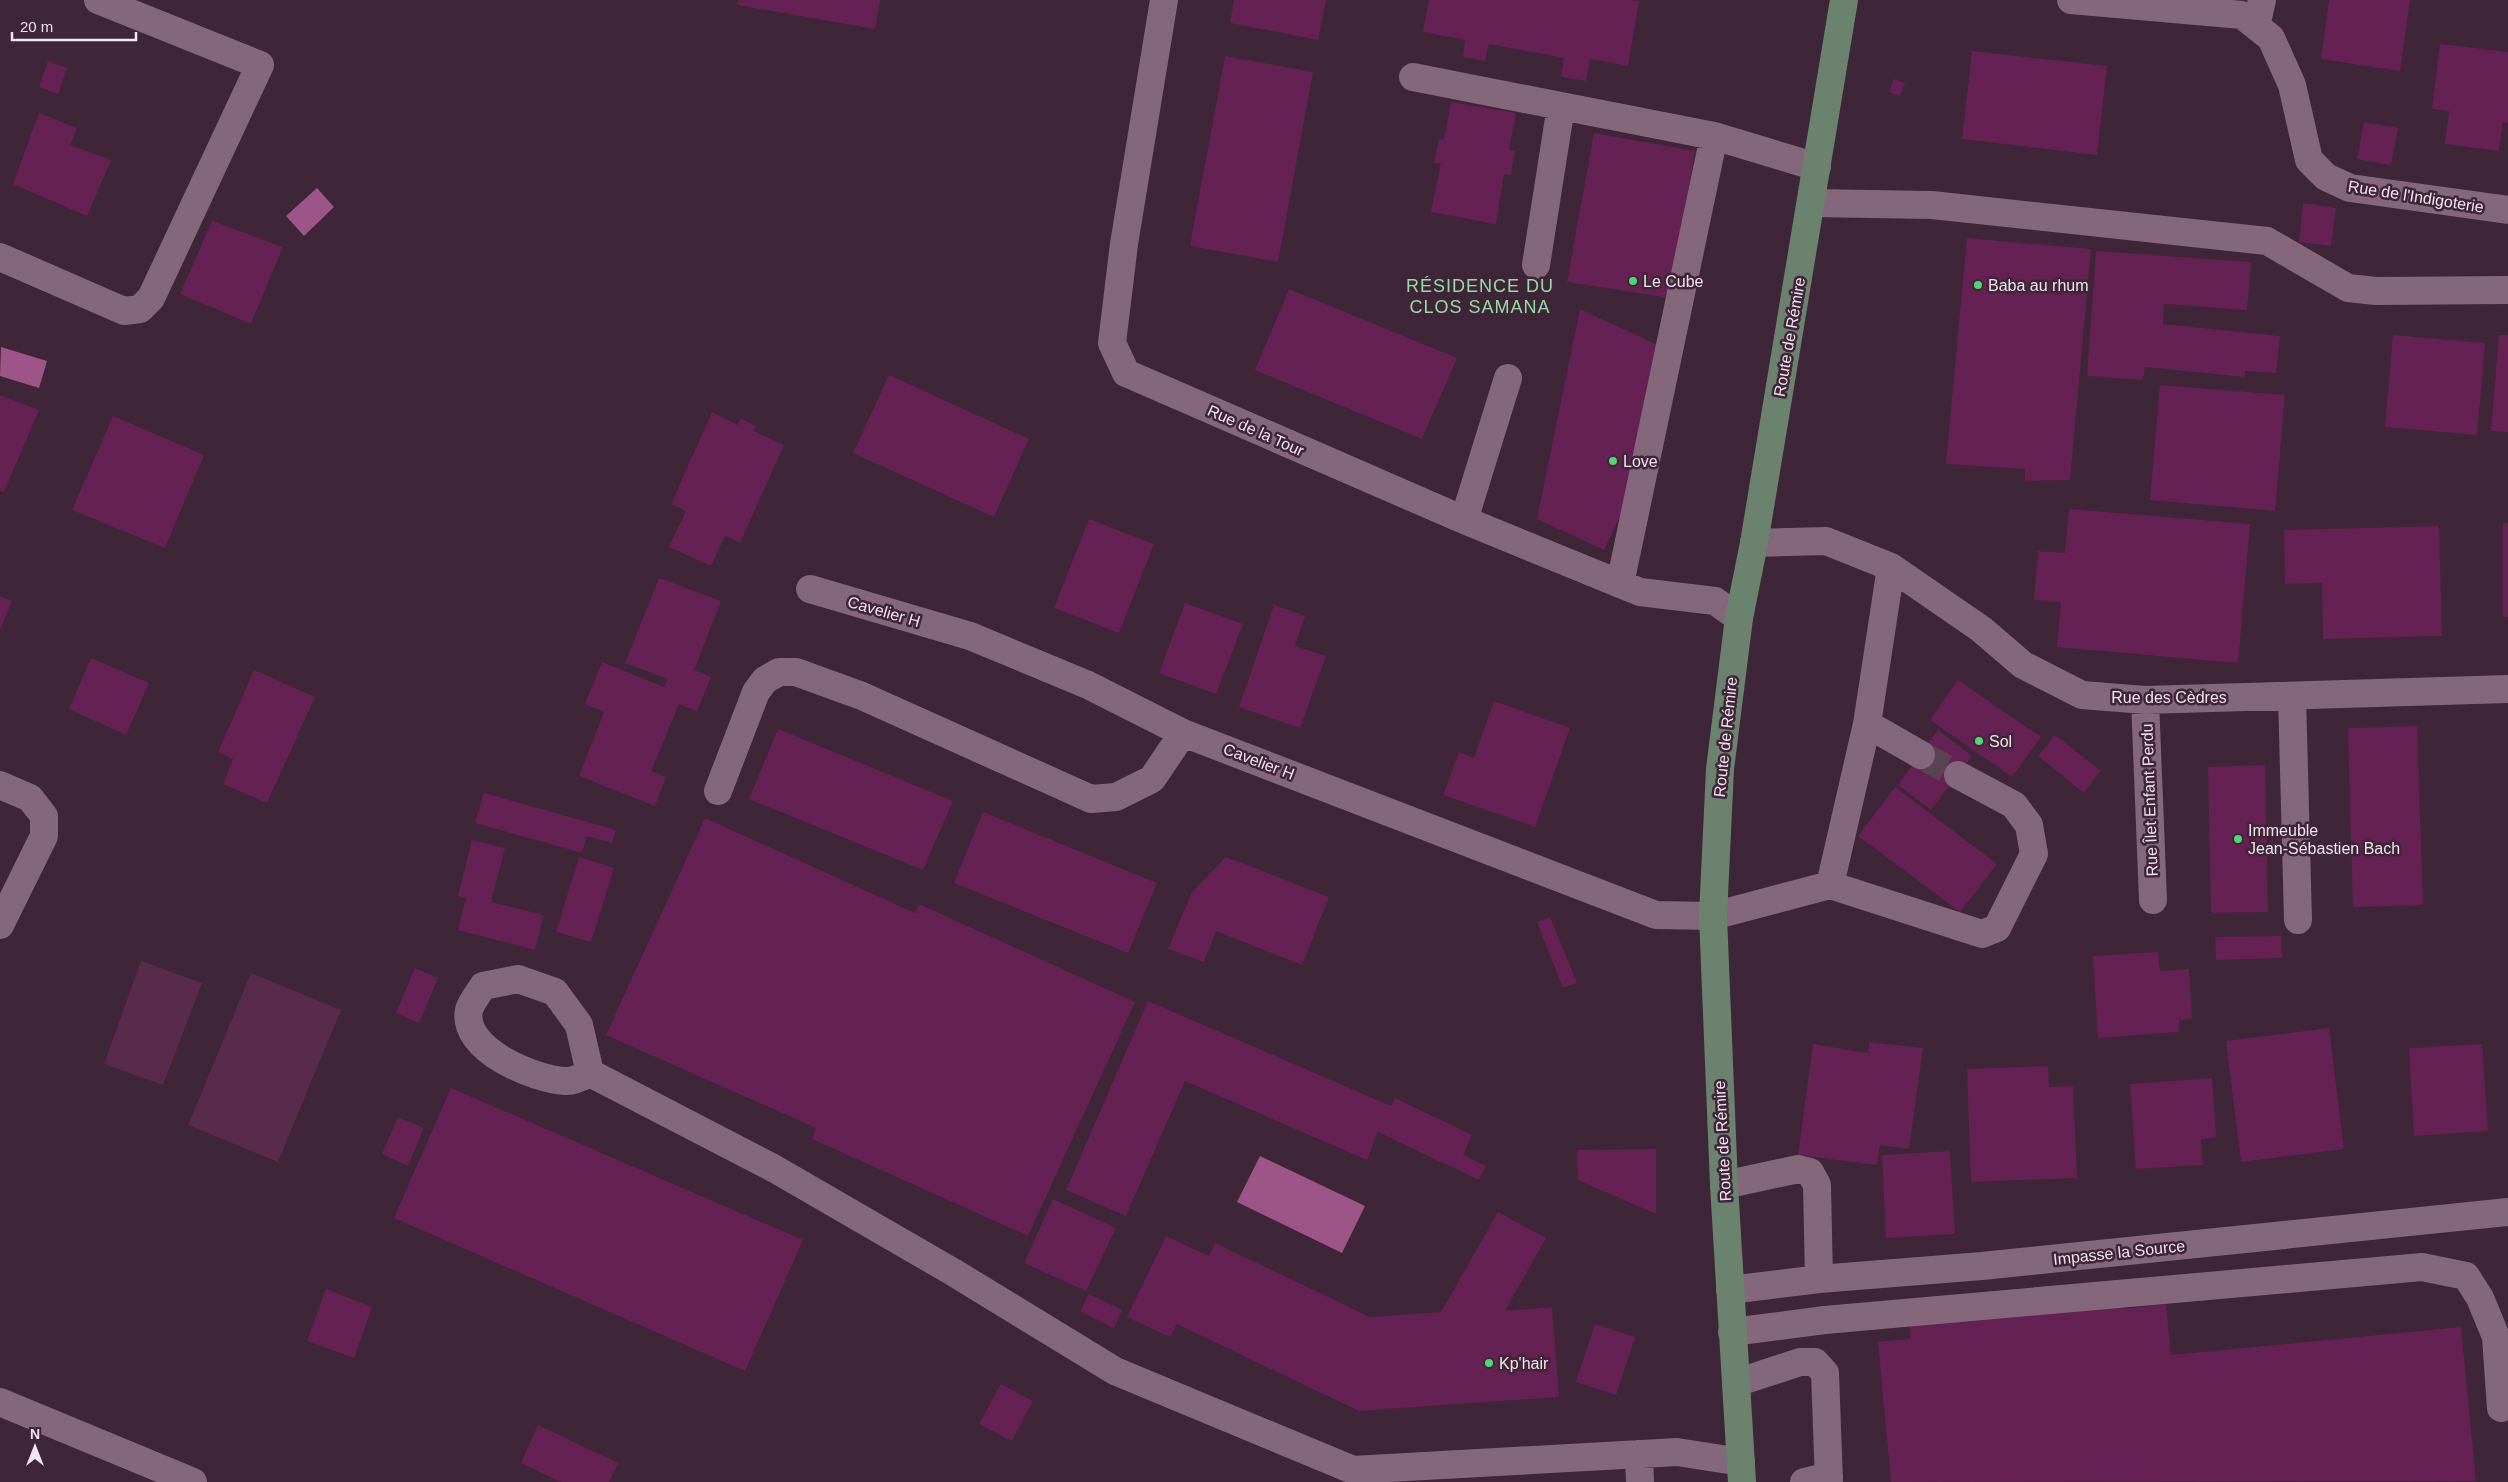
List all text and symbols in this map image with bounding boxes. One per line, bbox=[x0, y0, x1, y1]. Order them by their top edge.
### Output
scale bar bbox=[12, 10, 136, 42]
text: 20 m bbox=[20, 18, 53, 35]
street label: Rue de l'Indigoterie bbox=[2347, 177, 2485, 216]
place label: Le Cube bbox=[1643, 273, 1704, 290]
marker: Le Cube bbox=[1627, 275, 1639, 287]
district label: RÉSIDENCE DU CLOS SAMANA bbox=[1406, 276, 1554, 317]
street label: Route de Rémire bbox=[1771, 276, 1808, 398]
place label: Baba au rhum bbox=[1988, 277, 2089, 294]
marker: Baba au rhum bbox=[1972, 279, 1984, 291]
street label: Rue de la Tour bbox=[1205, 402, 1307, 460]
place label: Love bbox=[1623, 453, 1658, 470]
marker: Love bbox=[1607, 455, 1619, 467]
street label: Cavelier H bbox=[846, 593, 922, 630]
street label: Route de Rémire bbox=[1711, 676, 1740, 798]
street label: Rue des Cèdres bbox=[2111, 689, 2227, 706]
street label: Rue Îlet Enfant Perdu bbox=[2137, 723, 2161, 877]
place label: Sol bbox=[1989, 733, 2012, 750]
marker: Sol bbox=[1973, 735, 1985, 747]
street label: Cavelier H bbox=[1221, 740, 1297, 783]
place label: Immeuble Jean-Sébastien Bach bbox=[2248, 822, 2400, 857]
marker: Immeuble Jean-Sébastien Bach bbox=[2232, 833, 2244, 845]
street label: Route de Rémire bbox=[1711, 1080, 1734, 1202]
street label: Impasse la Source bbox=[2052, 1237, 2186, 1268]
place label: Kp'hair bbox=[1499, 1355, 1549, 1372]
marker: Kp'hair bbox=[1483, 1357, 1495, 1369]
north arrow bbox=[10, 1422, 60, 1472]
text: N bbox=[30, 1426, 40, 1442]

